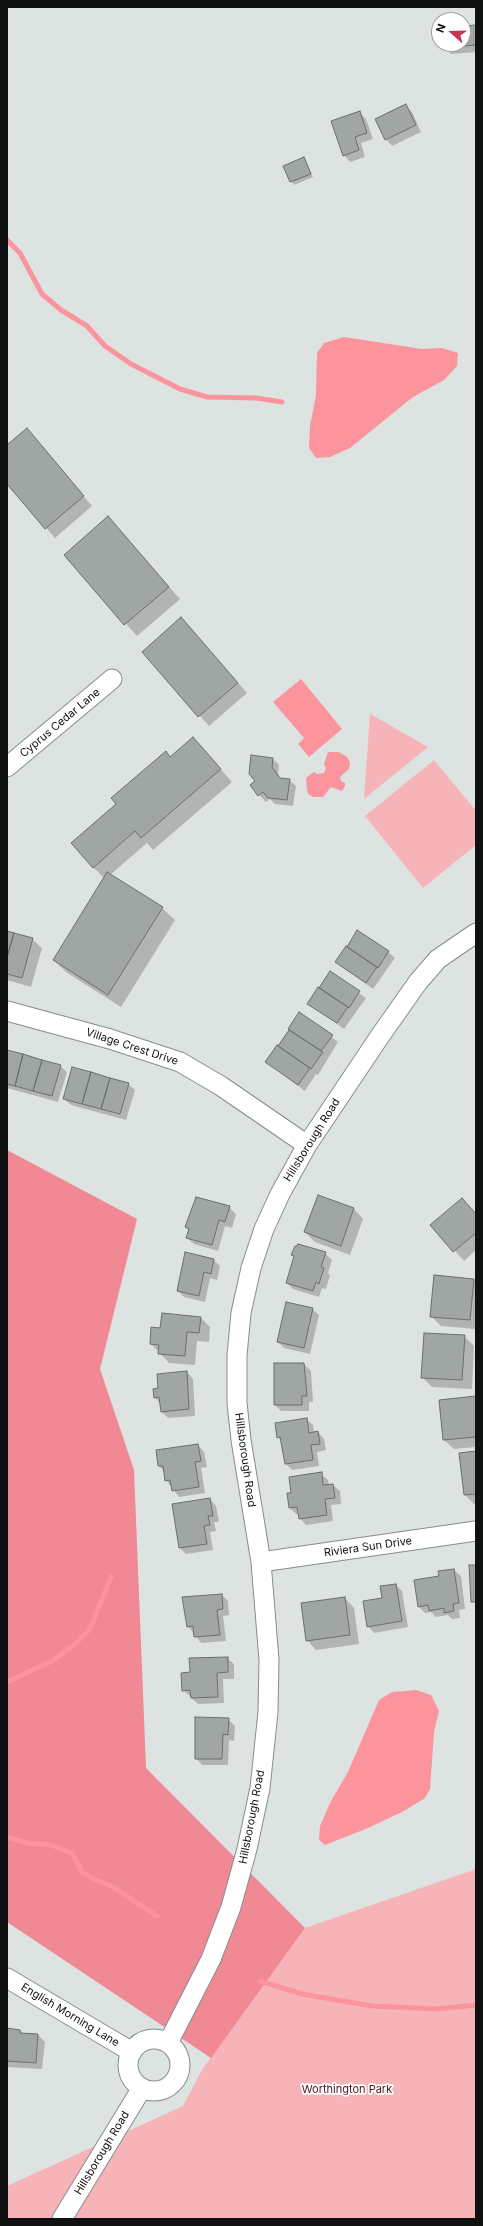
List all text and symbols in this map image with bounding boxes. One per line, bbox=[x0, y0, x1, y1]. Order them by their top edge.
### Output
north arrow bbox=[431, 12, 471, 52]
text: N bbox=[433, 22, 449, 35]
street label: Cyprus Cedar Lane bbox=[17, 686, 103, 760]
street label: Village Crest Drive bbox=[84, 1026, 180, 1068]
street label: Hillsborough Road bbox=[281, 1096, 343, 1184]
street label: Hillsborough Road bbox=[232, 1412, 258, 1508]
street label: Riviera Sun Drive bbox=[323, 1534, 413, 1560]
street label: Hillsborough Road bbox=[236, 1769, 268, 1865]
street label: English Morning Lane bbox=[18, 1980, 122, 2050]
park label: Worthington Park bbox=[302, 2083, 392, 2097]
street label: Hillsborough Road bbox=[72, 2109, 132, 2197]

